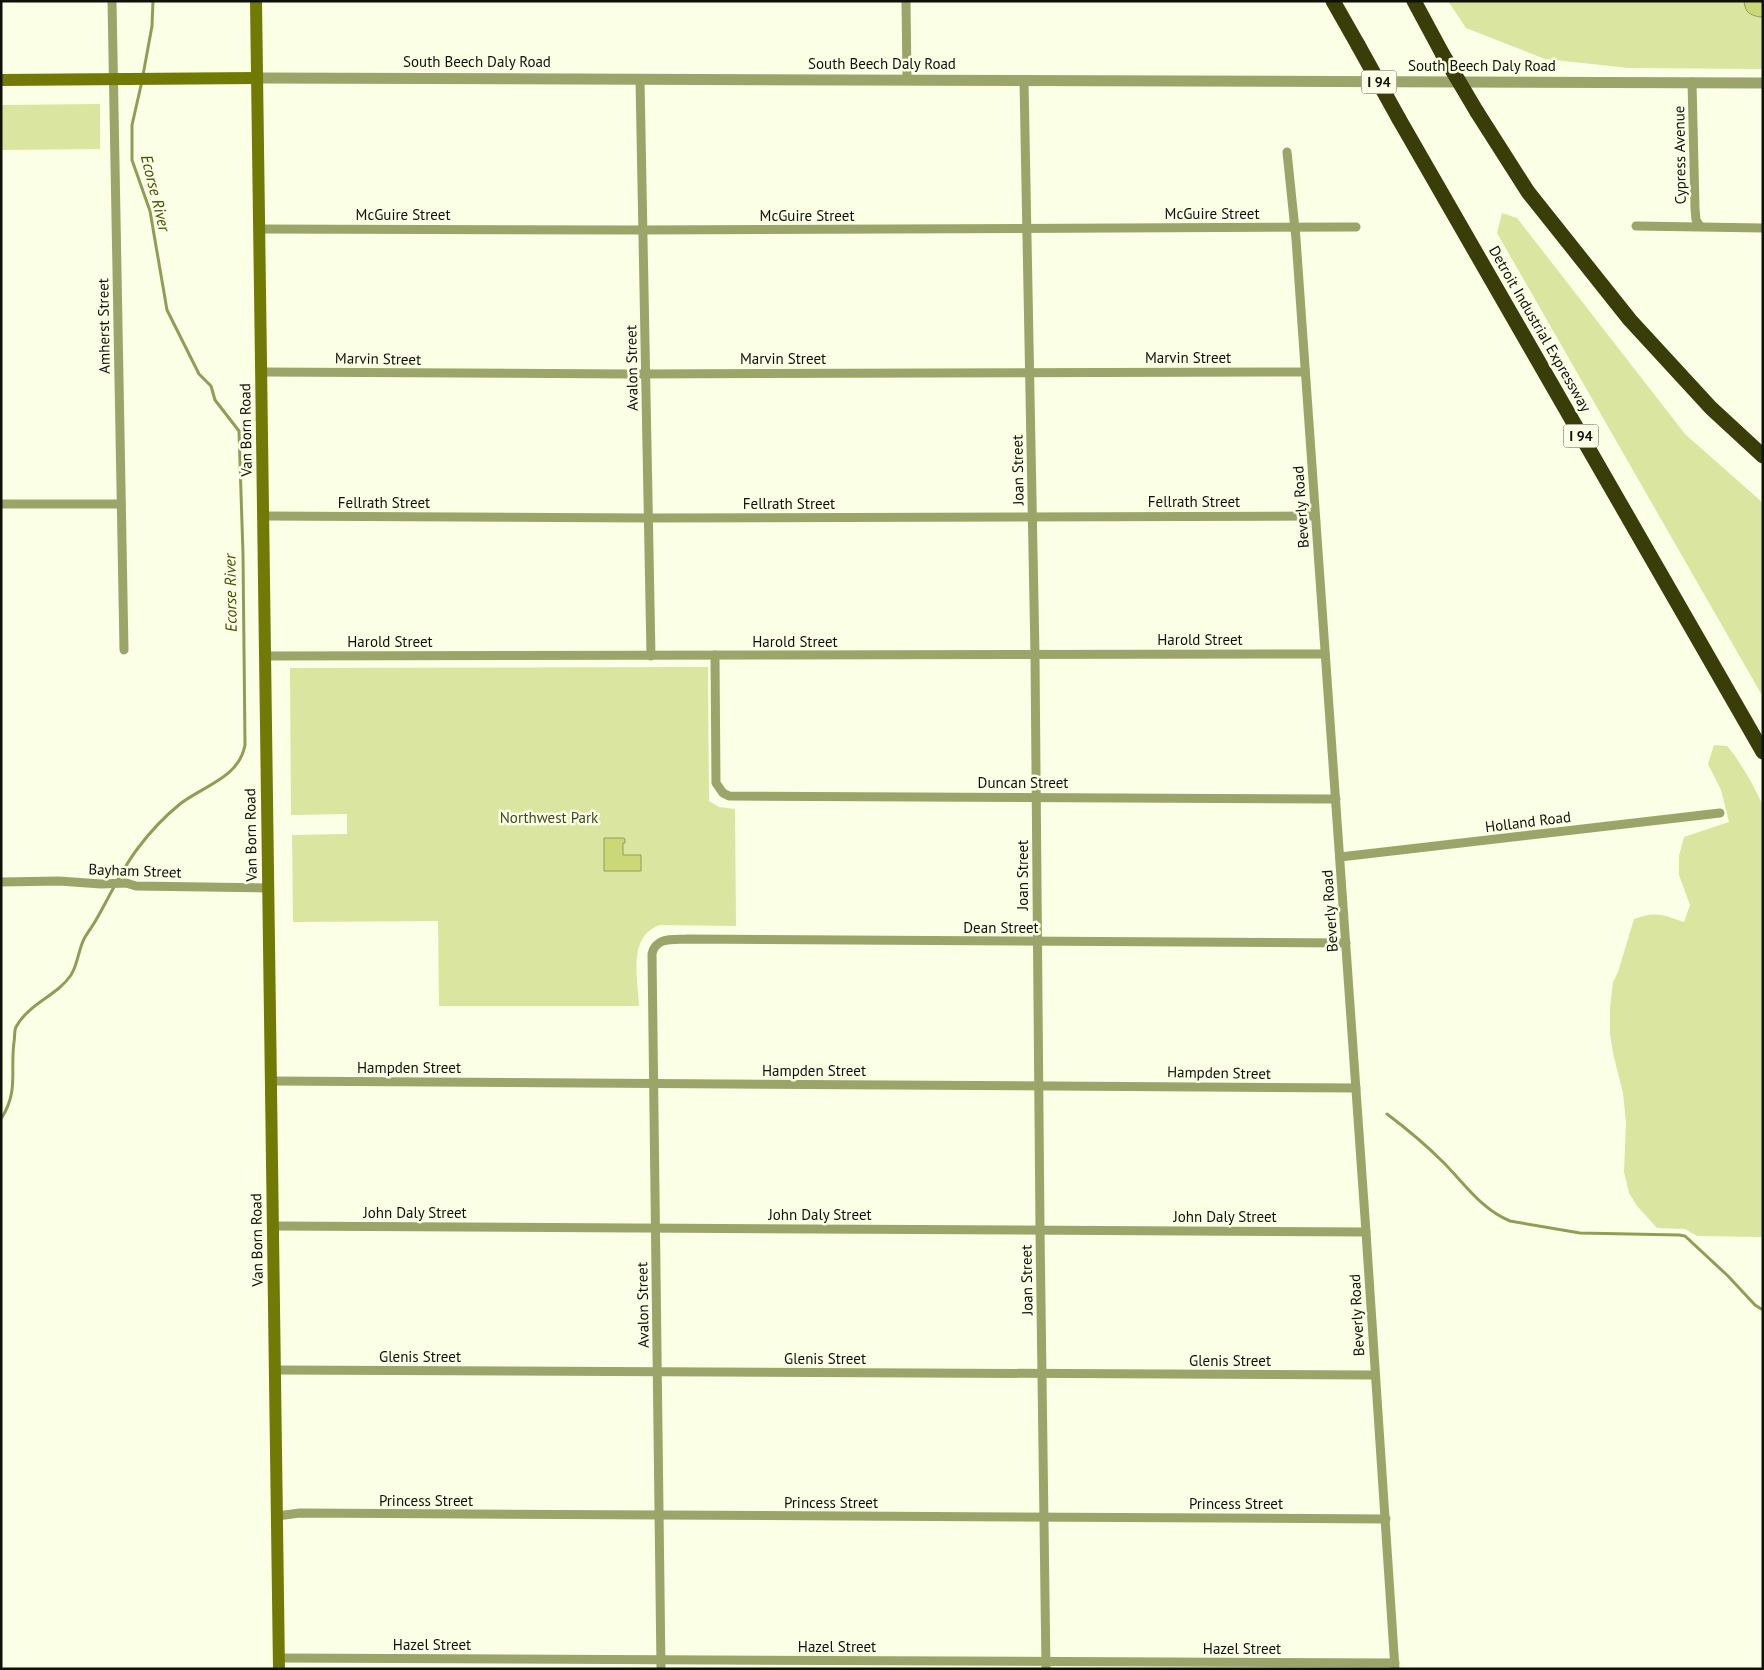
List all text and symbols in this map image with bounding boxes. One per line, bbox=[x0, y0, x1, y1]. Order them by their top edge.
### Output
street label: South Beech Daly Road bbox=[403, 52, 551, 71]
street label: South Beech Daly Road bbox=[808, 54, 956, 73]
street label: South Beech Daly Road bbox=[1408, 56, 1556, 75]
road number: I 94 bbox=[1362, 70, 1396, 94]
street label: Cypress Avenue bbox=[1669, 105, 1690, 205]
water label: Ecorse River bbox=[137, 153, 176, 235]
street label: McGuire Street bbox=[1165, 204, 1259, 223]
street label: McGuire Street bbox=[356, 205, 450, 224]
street label: McGuire Street bbox=[760, 206, 854, 225]
street label: Detroit Industrial Expressway bbox=[1485, 242, 1596, 415]
street label: Amherst Street bbox=[93, 278, 114, 374]
street label: Avalon Street bbox=[621, 325, 642, 411]
street label: Marvin Street bbox=[335, 348, 421, 369]
street label: Marvin Street bbox=[1145, 348, 1231, 367]
street label: Marvin Street bbox=[740, 349, 826, 368]
street label: Van Born Road bbox=[235, 383, 256, 478]
road number: I 94 bbox=[1564, 424, 1598, 448]
street label: Joan Street bbox=[1007, 435, 1028, 506]
street label: Beverly Road bbox=[1288, 465, 1313, 549]
street label: Fellrath Street bbox=[1148, 492, 1240, 511]
street label: Fellrath Street bbox=[338, 493, 430, 512]
street label: Fellrath Street bbox=[743, 494, 835, 513]
water label: Ecorse River bbox=[219, 552, 241, 632]
street label: Harold Street bbox=[1157, 630, 1243, 649]
street label: Harold Street bbox=[347, 632, 433, 651]
street label: Harold Street bbox=[752, 632, 838, 651]
street label: Duncan Street bbox=[978, 773, 1068, 792]
street label: Van Born Road bbox=[240, 788, 261, 883]
street label: Holland Road bbox=[1484, 807, 1572, 836]
park label: Northwest Park bbox=[500, 808, 599, 827]
street label: Joan Street bbox=[1013, 840, 1032, 911]
street label: Bayham Street bbox=[88, 859, 182, 882]
street label: Beverly Road bbox=[1317, 869, 1342, 953]
street label: Dean Street bbox=[963, 918, 1039, 937]
street label: Hampden Street bbox=[357, 1058, 461, 1077]
street label: Hampden Street bbox=[762, 1061, 866, 1080]
street label: Hampden Street bbox=[1167, 1062, 1271, 1083]
street label: Van Born Road bbox=[246, 1193, 267, 1288]
street label: John Daly Street bbox=[362, 1203, 467, 1222]
street label: John Daly Street bbox=[767, 1205, 872, 1224]
street label: John Daly Street bbox=[1172, 1207, 1277, 1226]
street label: Joan Street bbox=[1016, 1245, 1037, 1316]
street label: Avalon Street bbox=[632, 1262, 653, 1348]
street label: Beverly Road bbox=[1345, 1273, 1368, 1357]
street label: Glenis Street bbox=[379, 1347, 461, 1366]
street label: Glenis Street bbox=[784, 1349, 866, 1368]
street label: Glenis Street bbox=[1189, 1351, 1271, 1370]
street label: Princess Street bbox=[379, 1491, 473, 1510]
street label: Princess Street bbox=[784, 1493, 878, 1512]
street label: Princess Street bbox=[1189, 1494, 1283, 1513]
street label: Hazel Street bbox=[393, 1635, 471, 1654]
street label: Hazel Street bbox=[798, 1637, 876, 1656]
street label: Hazel Street bbox=[1203, 1639, 1281, 1658]

